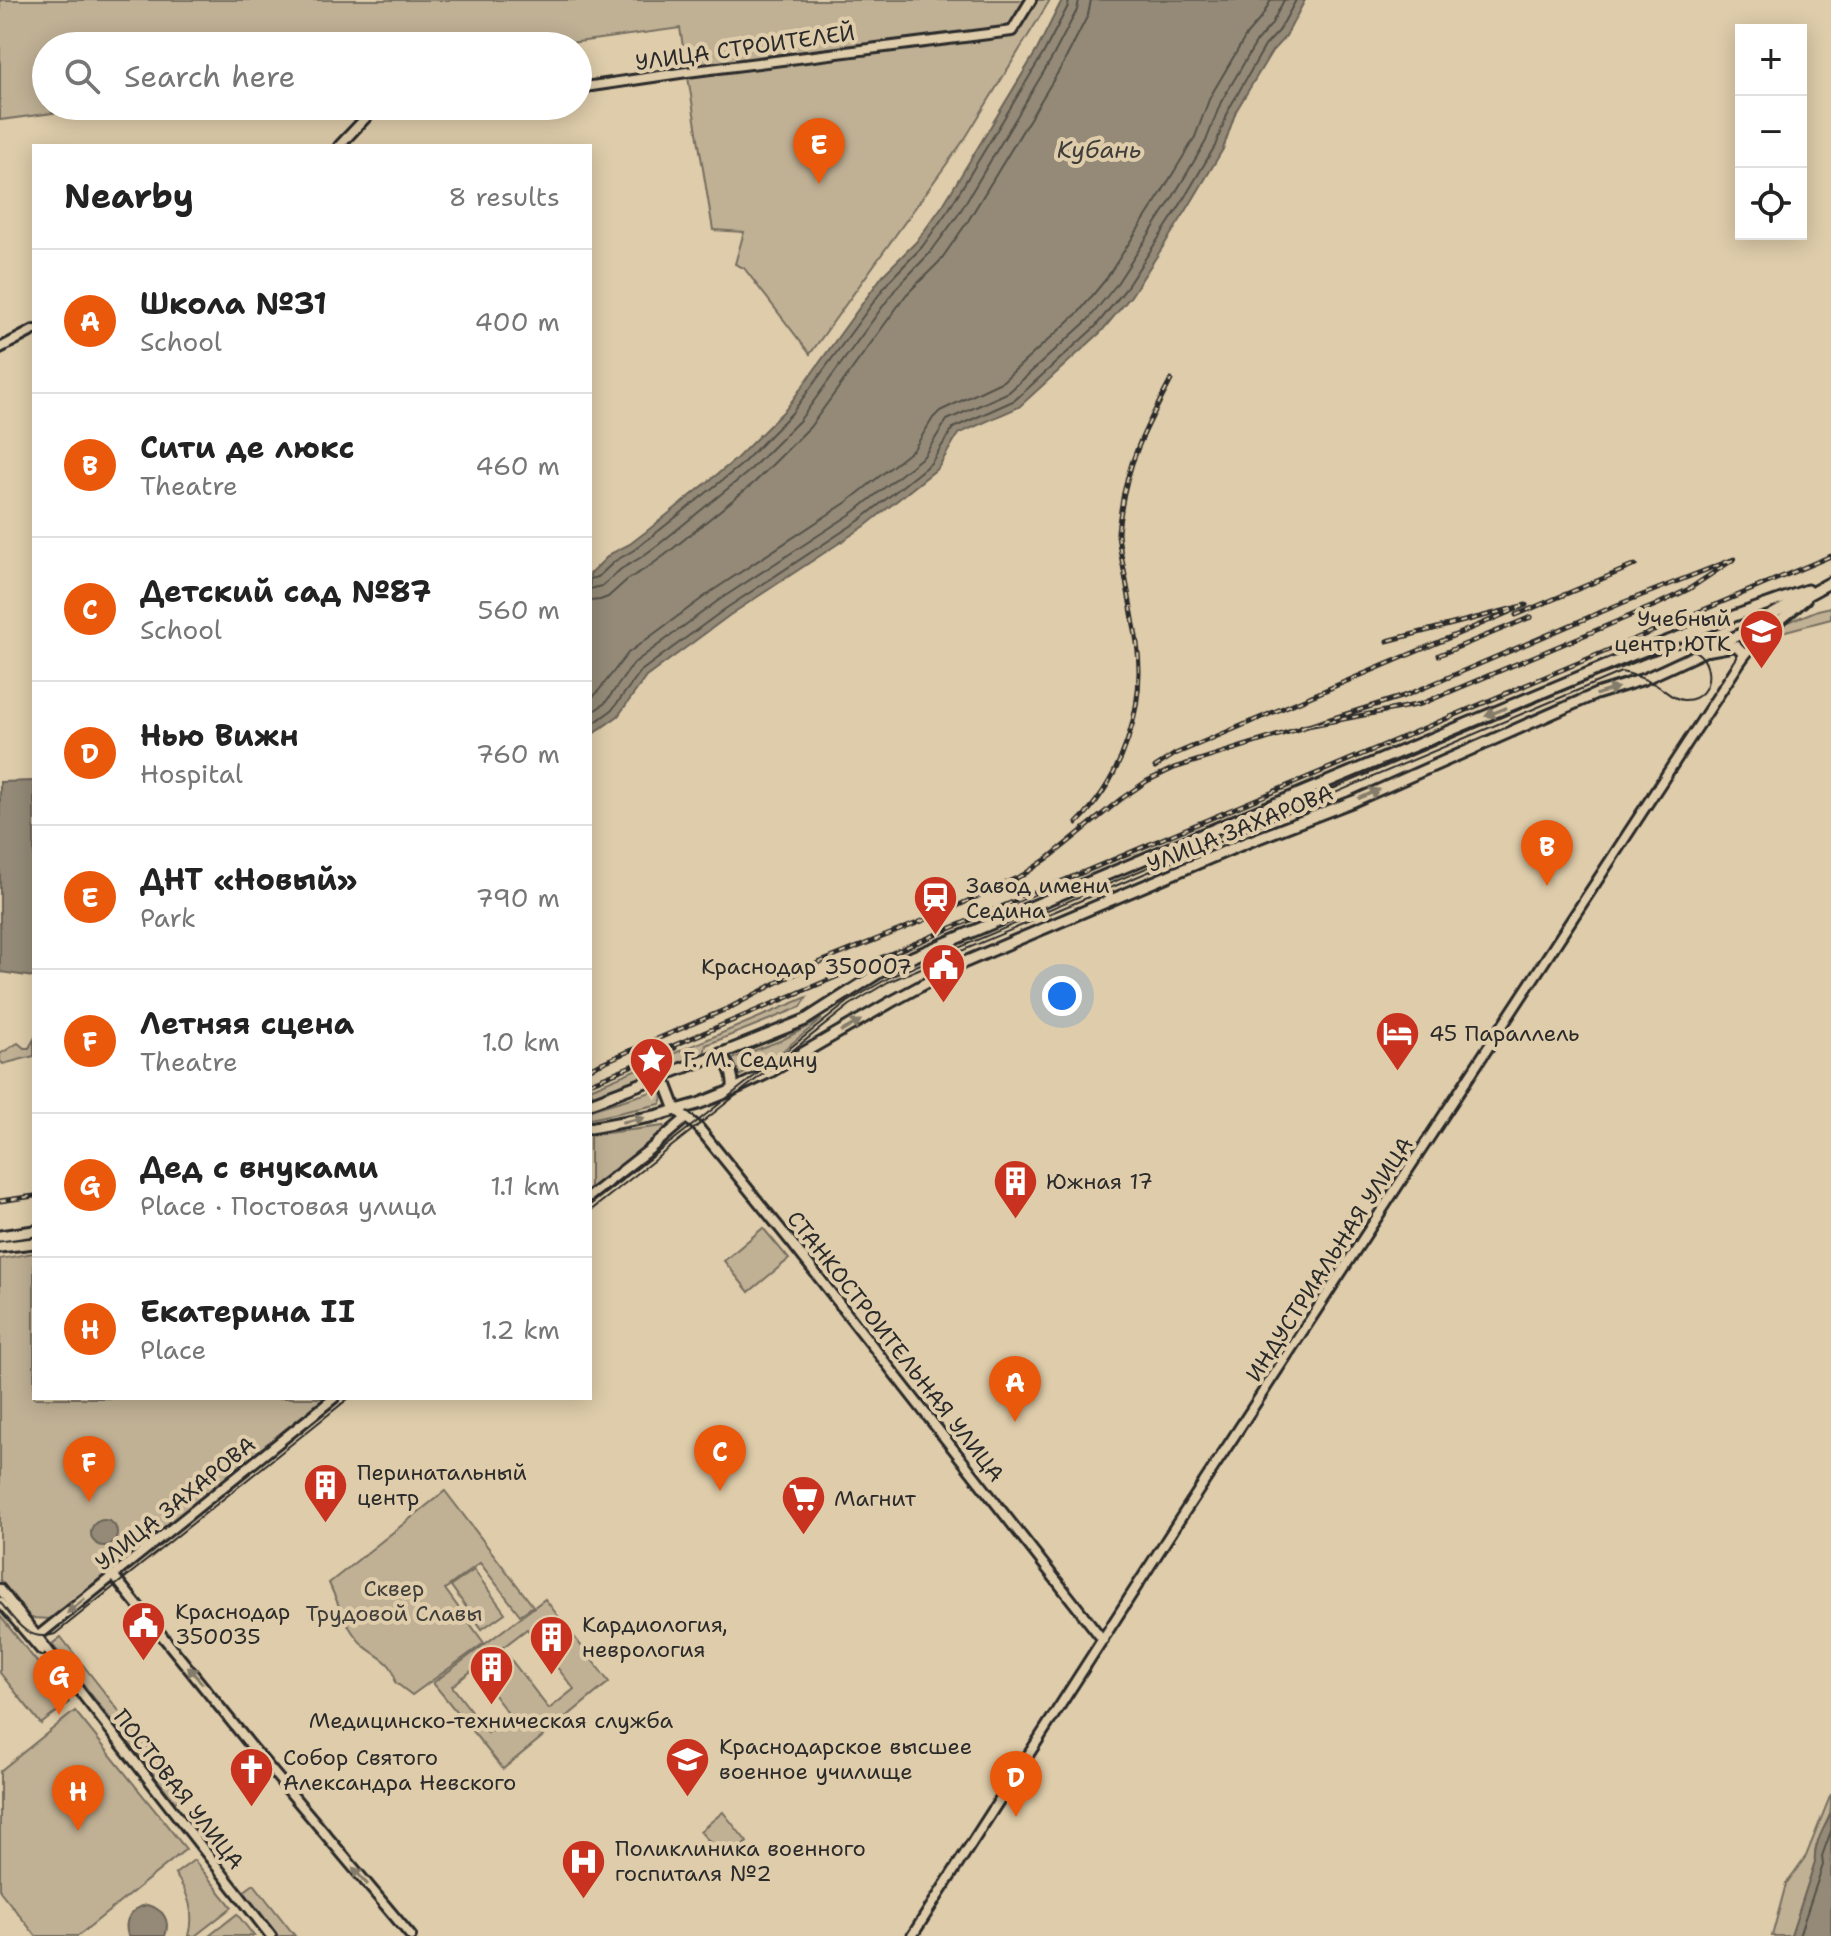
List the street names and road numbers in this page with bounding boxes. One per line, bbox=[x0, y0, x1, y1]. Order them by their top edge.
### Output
street label: УЛИЦА СТРОИТЕЛЕЙ bbox=[633, 18, 857, 77]
street label: УЛИЦА ЗАХАРОВА bbox=[1143, 778, 1338, 879]
street label: ИНДУСТРИАЛЬНАЯ УЛИЦА bbox=[1239, 1131, 1420, 1387]
street label: СТАНКОСТРОИТЕЛЬНАЯ УЛИЦА bbox=[780, 1205, 1011, 1488]
street label: УЛИЦА ЗАХАРОВА bbox=[89, 1430, 261, 1577]
street label: ПОСТОВАЯ УЛИЦА bbox=[107, 1703, 250, 1875]

